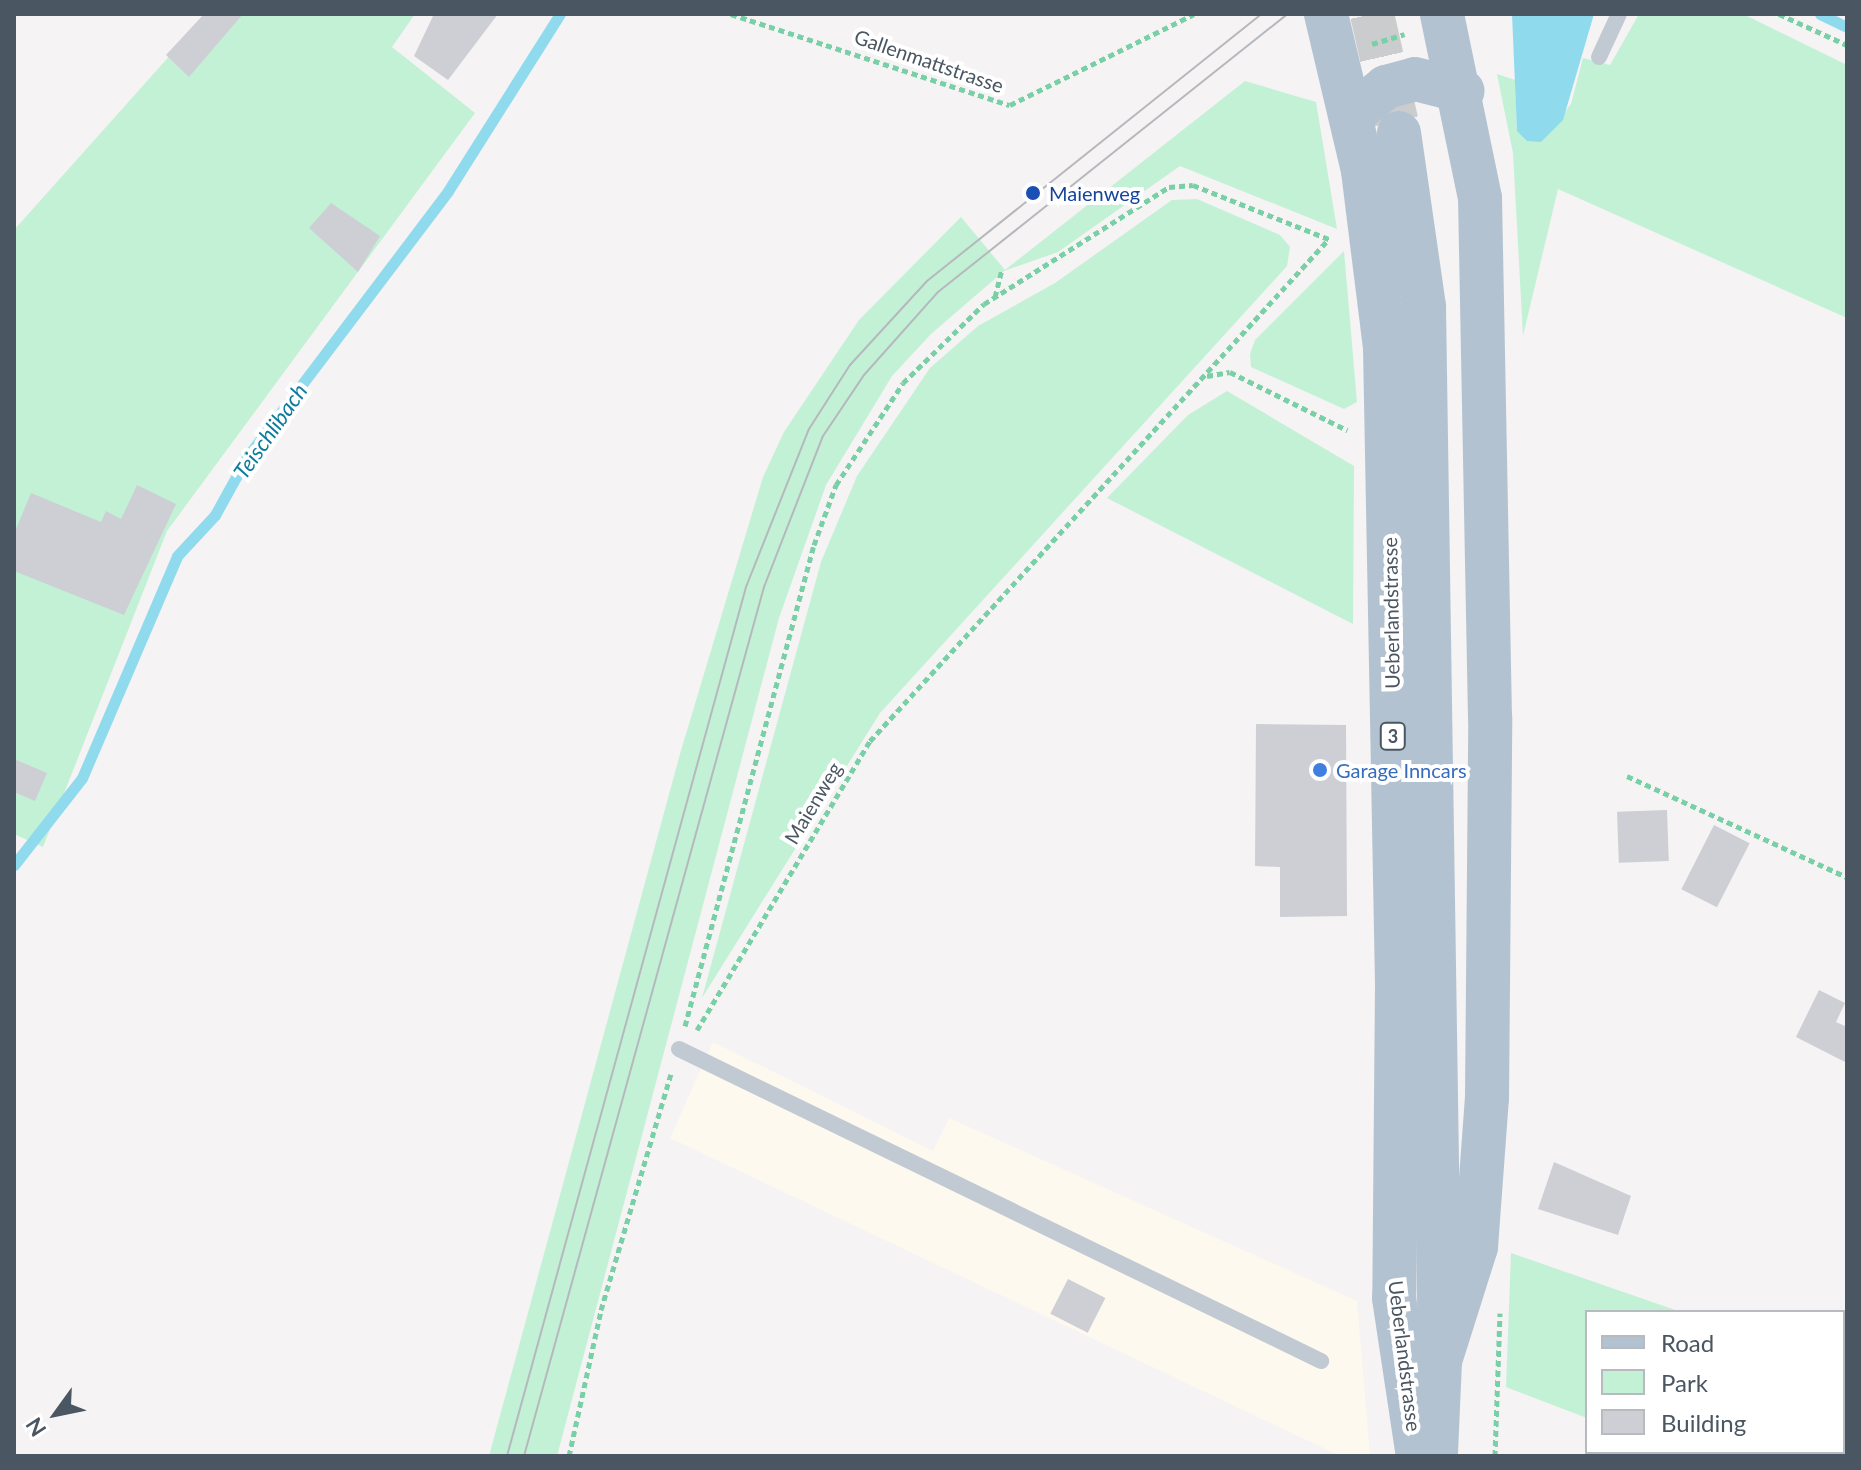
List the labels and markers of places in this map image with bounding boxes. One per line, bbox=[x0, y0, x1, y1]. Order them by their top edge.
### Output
place label: Maienweg bbox=[1049, 181, 1140, 205]
marker: Maienweg bbox=[1024, 184, 1042, 202]
place label: Garage Inncars bbox=[1336, 758, 1467, 782]
marker: Garage Inncars bbox=[1311, 761, 1329, 779]

